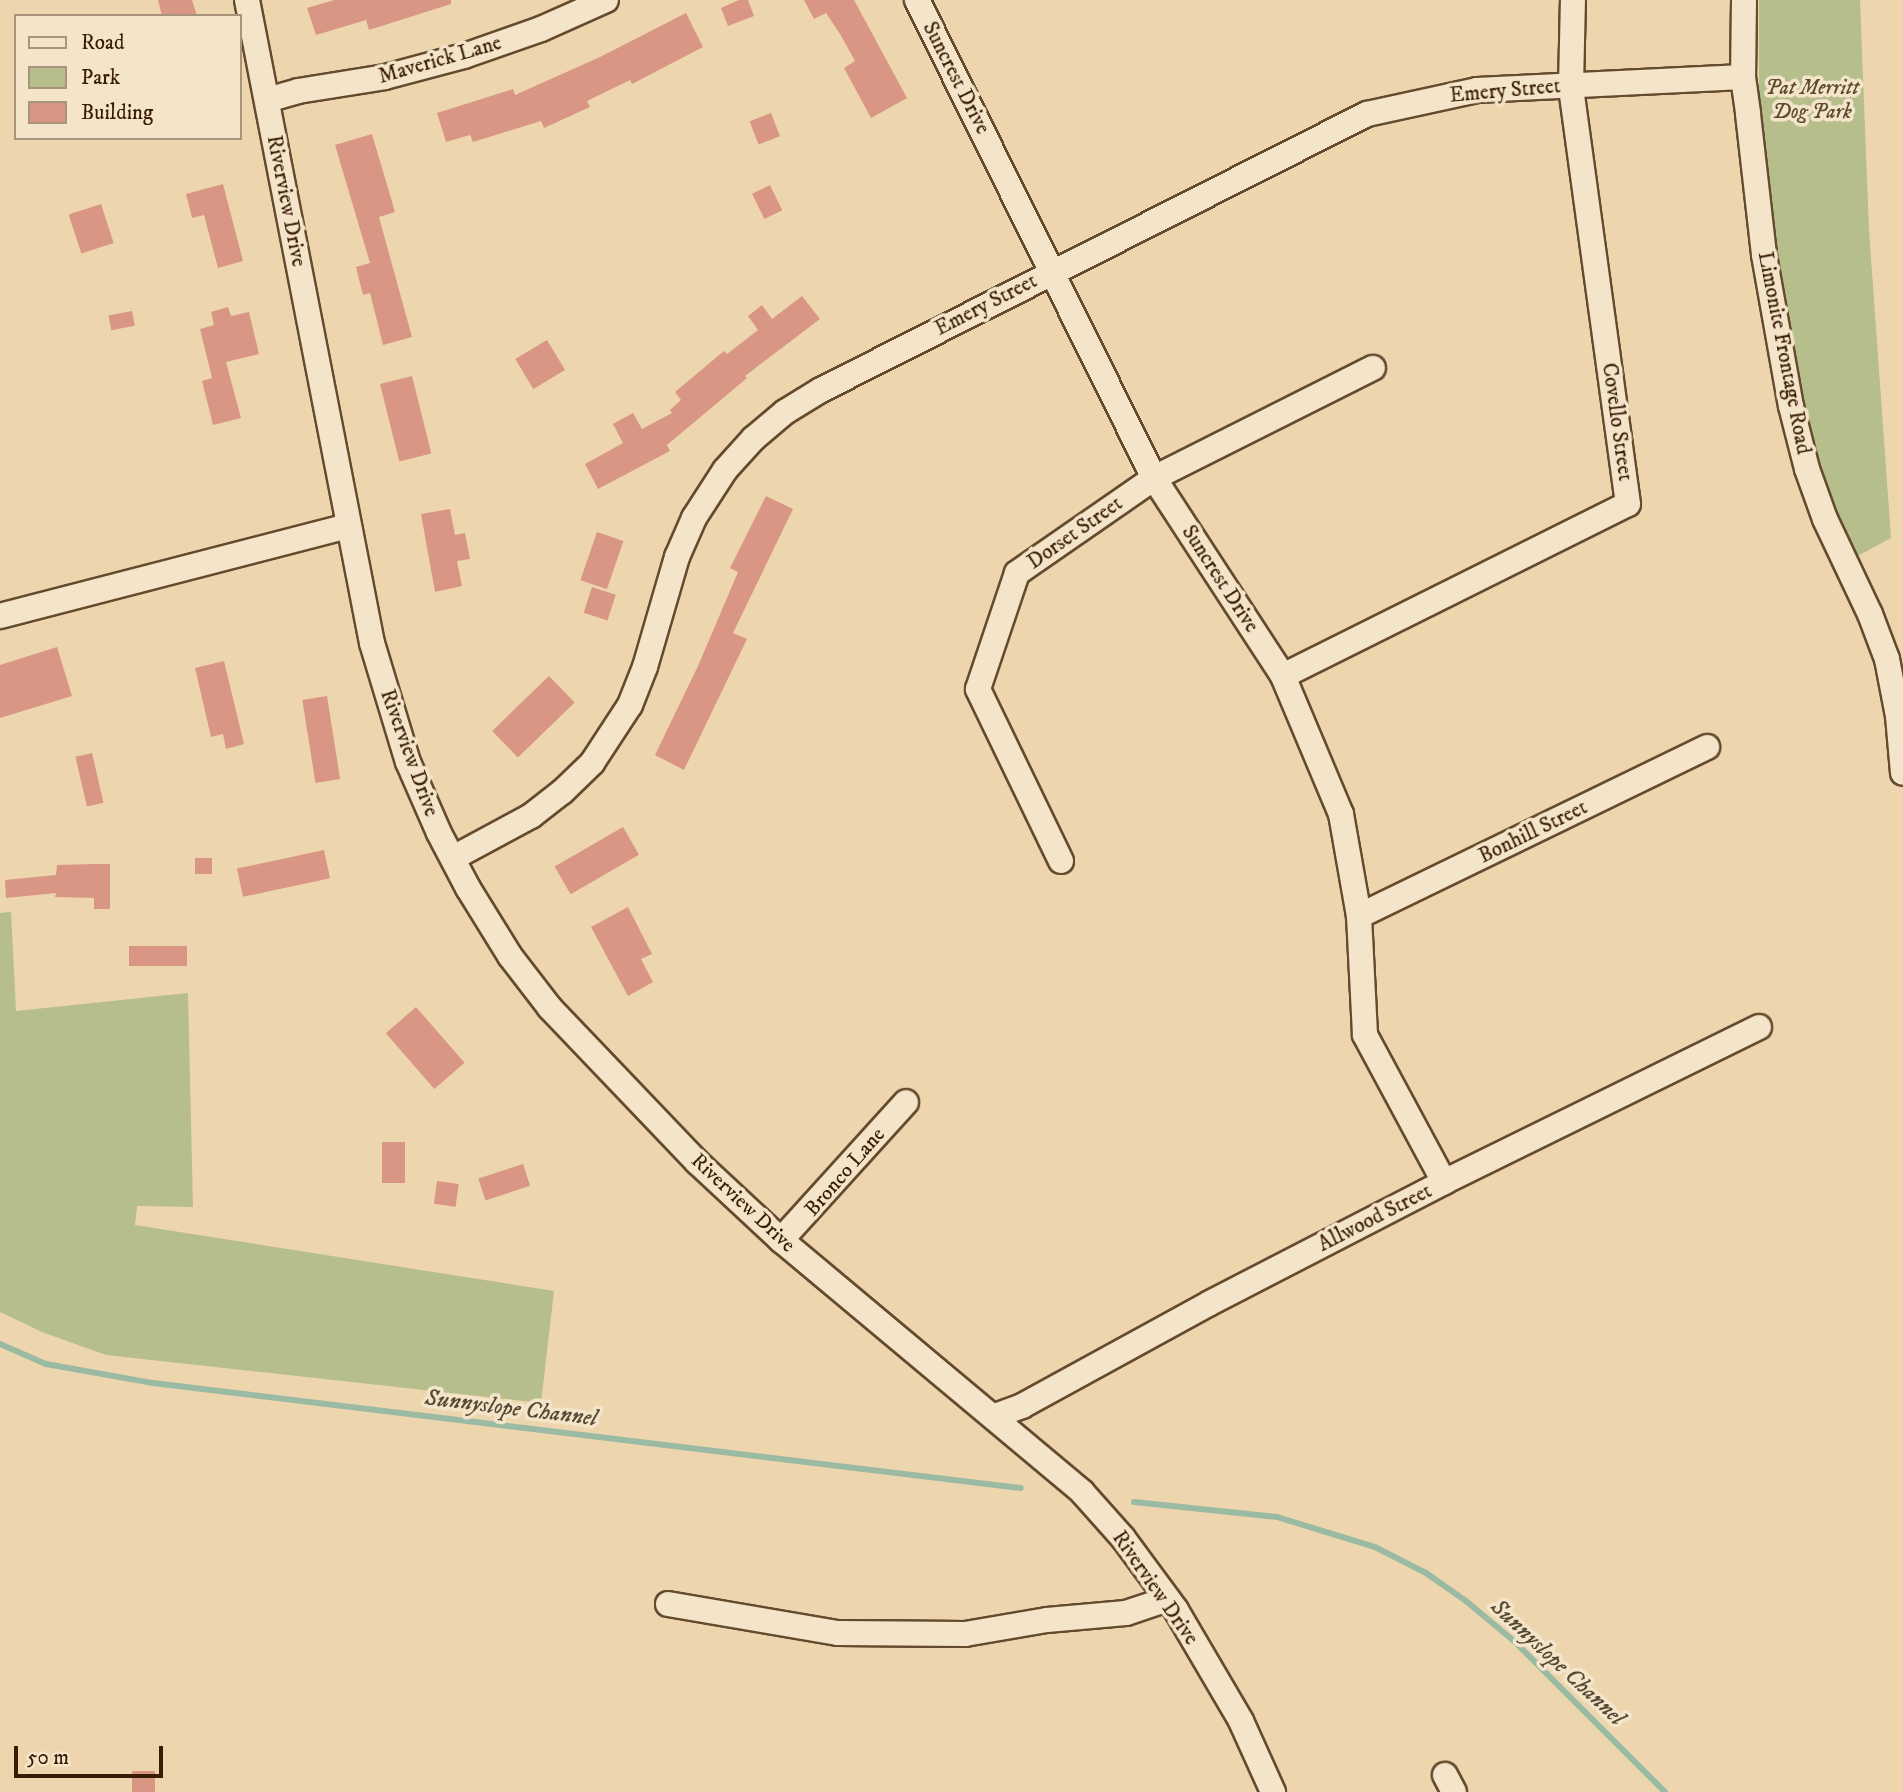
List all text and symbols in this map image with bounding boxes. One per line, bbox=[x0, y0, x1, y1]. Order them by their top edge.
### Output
legend bbox=[14, 14, 242, 140]
street label: Suncrest Drive bbox=[917, 18, 995, 138]
text: Road bbox=[81, 30, 125, 56]
street label: Maverick Lane bbox=[376, 30, 504, 90]
text: Park bbox=[81, 65, 120, 91]
street label: Emery Street bbox=[1449, 74, 1561, 108]
park label: Pat Merritt Dog Park bbox=[1765, 75, 1859, 125]
text: Building bbox=[81, 100, 153, 126]
street label: Riverview Drive bbox=[261, 133, 311, 269]
street label: Limonite Frontage Road bbox=[1752, 249, 1816, 457]
street label: Emery Street bbox=[931, 269, 1041, 341]
street label: Covello Street bbox=[1596, 361, 1638, 483]
street label: Dorset Street bbox=[1023, 491, 1127, 575]
street label: Suncrest Drive bbox=[1176, 521, 1264, 637]
street label: Riverview Drive bbox=[374, 686, 444, 820]
street label: Bonhill Street bbox=[1475, 795, 1591, 869]
street label: Bronco Lane bbox=[800, 1122, 890, 1222]
street label: Riverview Drive bbox=[686, 1148, 800, 1258]
street label: Allwood Street bbox=[1314, 1179, 1436, 1257]
water label: Sunnyslope Channel bbox=[423, 1385, 599, 1433]
street label: Riverview Drive bbox=[1106, 1526, 1204, 1650]
water label: Sunnyslope Channel bbox=[1484, 1594, 1630, 1732]
scale bar bbox=[18, 1732, 166, 1776]
text: 50 m bbox=[27, 1745, 69, 1771]

